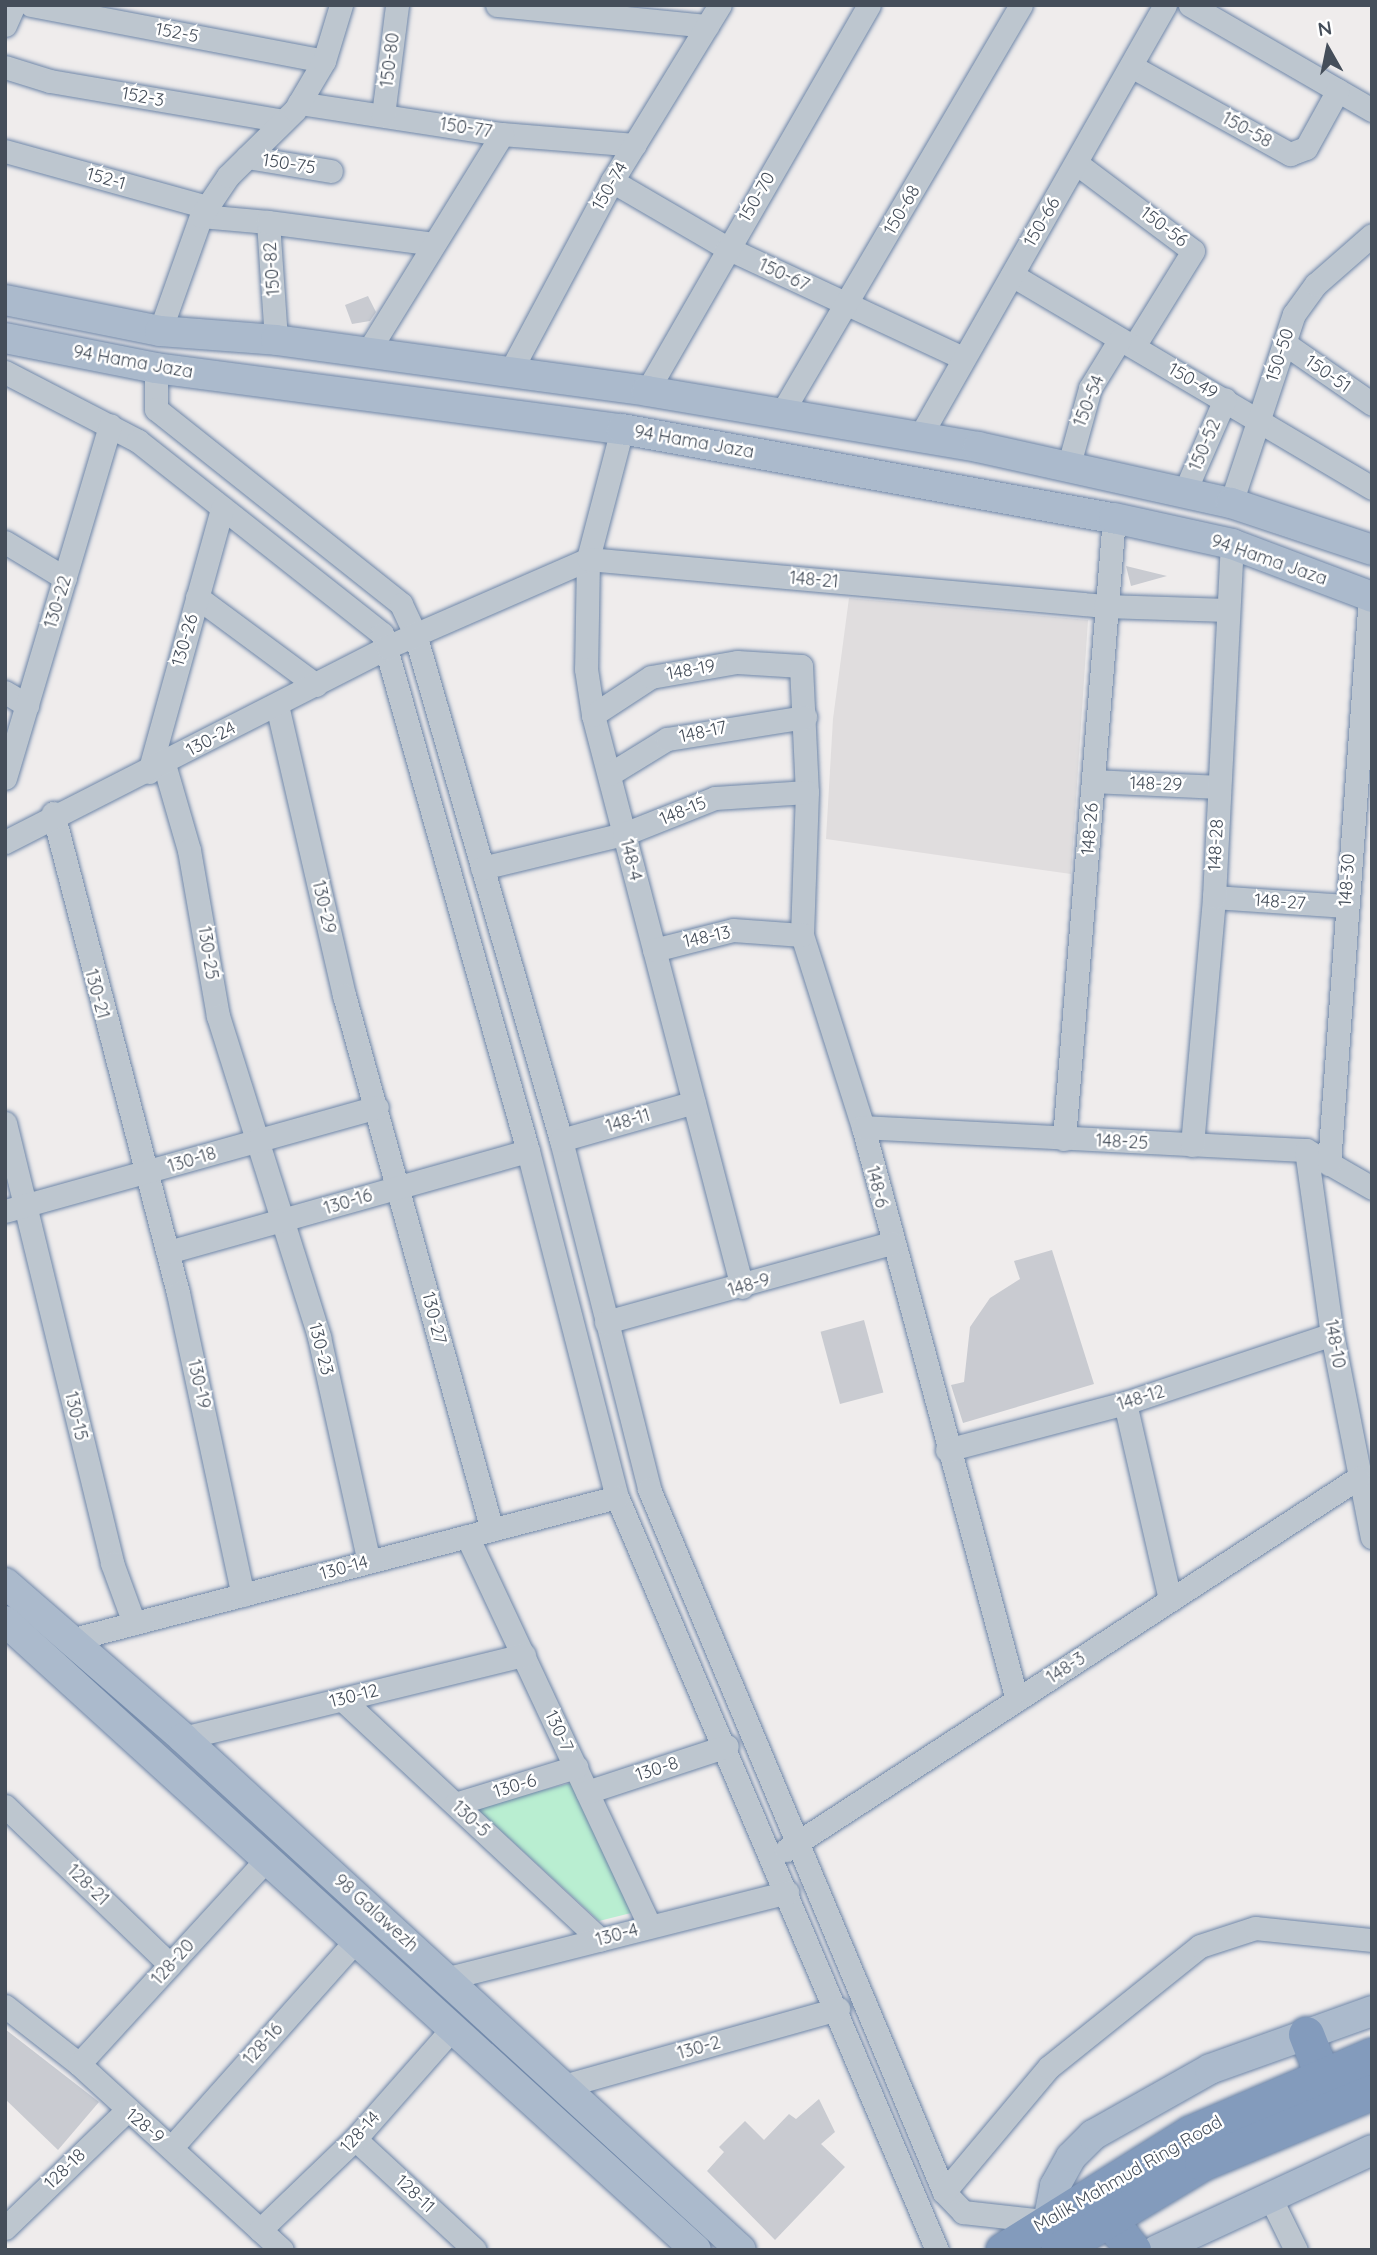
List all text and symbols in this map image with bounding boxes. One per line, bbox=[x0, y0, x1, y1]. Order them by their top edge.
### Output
north arrow bbox=[1293, 14, 1363, 84]
text: N bbox=[1316, 15, 1333, 41]
street label: 152-5 bbox=[154, 18, 200, 48]
street label: 150-80 bbox=[376, 32, 404, 88]
street label: 152-3 bbox=[120, 83, 166, 111]
street label: 150-58 bbox=[1218, 108, 1276, 152]
street label: 150-77 bbox=[438, 113, 494, 143]
street label: 150-75 bbox=[261, 149, 317, 179]
street label: 150-74 bbox=[588, 158, 632, 214]
street label: 152-1 bbox=[84, 163, 128, 195]
street label: 150-70 bbox=[734, 168, 780, 226]
street label: 150-68 bbox=[879, 181, 925, 239]
street label: 150-66 bbox=[1019, 193, 1065, 251]
street label: 150-56 bbox=[1136, 202, 1192, 252]
street label: 150-82 bbox=[259, 241, 285, 297]
street label: 150-67 bbox=[755, 254, 813, 296]
street label: 150-50 bbox=[1261, 326, 1299, 384]
street label: 94 Hama Jaza bbox=[71, 341, 195, 383]
street label: 150-51 bbox=[1301, 351, 1355, 397]
street label: 150-49 bbox=[1164, 358, 1222, 404]
street label: 150-54 bbox=[1069, 372, 1109, 430]
street label: 150-52 bbox=[1185, 416, 1225, 474]
street label: 94 Hama Jaza bbox=[632, 421, 756, 463]
street label: 94 Hama Jaza bbox=[1208, 530, 1330, 590]
street label: 148-21 bbox=[789, 567, 839, 593]
street label: 130-22 bbox=[40, 573, 76, 631]
street label: 130-26 bbox=[167, 611, 203, 669]
street label: 148-19 bbox=[665, 655, 717, 685]
street label: 148-17 bbox=[677, 716, 729, 748]
street label: 130-24 bbox=[183, 717, 239, 761]
street label: 148-29 bbox=[1129, 772, 1183, 796]
street label: 148-15 bbox=[657, 792, 709, 830]
street label: 148-26 bbox=[1077, 802, 1103, 856]
street label: 148-28 bbox=[1204, 818, 1228, 872]
street label: 148-4 bbox=[615, 837, 647, 883]
street label: 148-30 bbox=[1334, 853, 1360, 907]
street label: 130-29 bbox=[307, 878, 341, 936]
street label: 148-27 bbox=[1254, 889, 1306, 915]
street label: 148-13 bbox=[681, 921, 733, 953]
street label: 130-25 bbox=[193, 925, 223, 981]
street label: 130-21 bbox=[80, 967, 114, 1021]
street label: 148-11 bbox=[603, 1104, 653, 1138]
street label: 148-25 bbox=[1095, 1130, 1149, 1154]
street label: 130-18 bbox=[165, 1142, 219, 1178]
street label: 148-6 bbox=[861, 1164, 893, 1210]
street label: 130-16 bbox=[321, 1184, 375, 1220]
street label: 148-9 bbox=[726, 1269, 772, 1301]
street label: 130-27 bbox=[417, 1290, 451, 1346]
street label: 148-10 bbox=[1320, 1318, 1350, 1370]
street label: 130-23 bbox=[304, 1321, 338, 1377]
street label: 130-19 bbox=[183, 1357, 215, 1411]
street label: 148-12 bbox=[1115, 1381, 1167, 1415]
street label: 130-15 bbox=[60, 1389, 92, 1443]
street label: 130-14 bbox=[318, 1551, 370, 1585]
street label: 148-3 bbox=[1042, 1647, 1090, 1689]
street label: 130-12 bbox=[327, 1680, 381, 1712]
street label: 130-7 bbox=[540, 1707, 578, 1755]
street label: 130-8 bbox=[633, 1752, 681, 1786]
street label: 130-6 bbox=[491, 1769, 539, 1803]
street label: 130-5 bbox=[448, 1796, 494, 1842]
street label: 128-21 bbox=[63, 1860, 113, 1910]
street label: 98 Galawezh bbox=[329, 1870, 423, 1956]
street label: 130-4 bbox=[593, 1919, 641, 1951]
street label: 128-20 bbox=[147, 1935, 199, 1989]
street label: 128-16 bbox=[239, 2019, 287, 2069]
street label: 130-2 bbox=[675, 2032, 723, 2064]
street label: 128-9 bbox=[121, 2104, 169, 2148]
street label: 128-14 bbox=[336, 2107, 384, 2157]
street label: Malik Mahmud Ring Road bbox=[1030, 2111, 1226, 2237]
street label: 128-18 bbox=[40, 2144, 90, 2194]
street label: 128-11 bbox=[391, 2170, 439, 2218]

